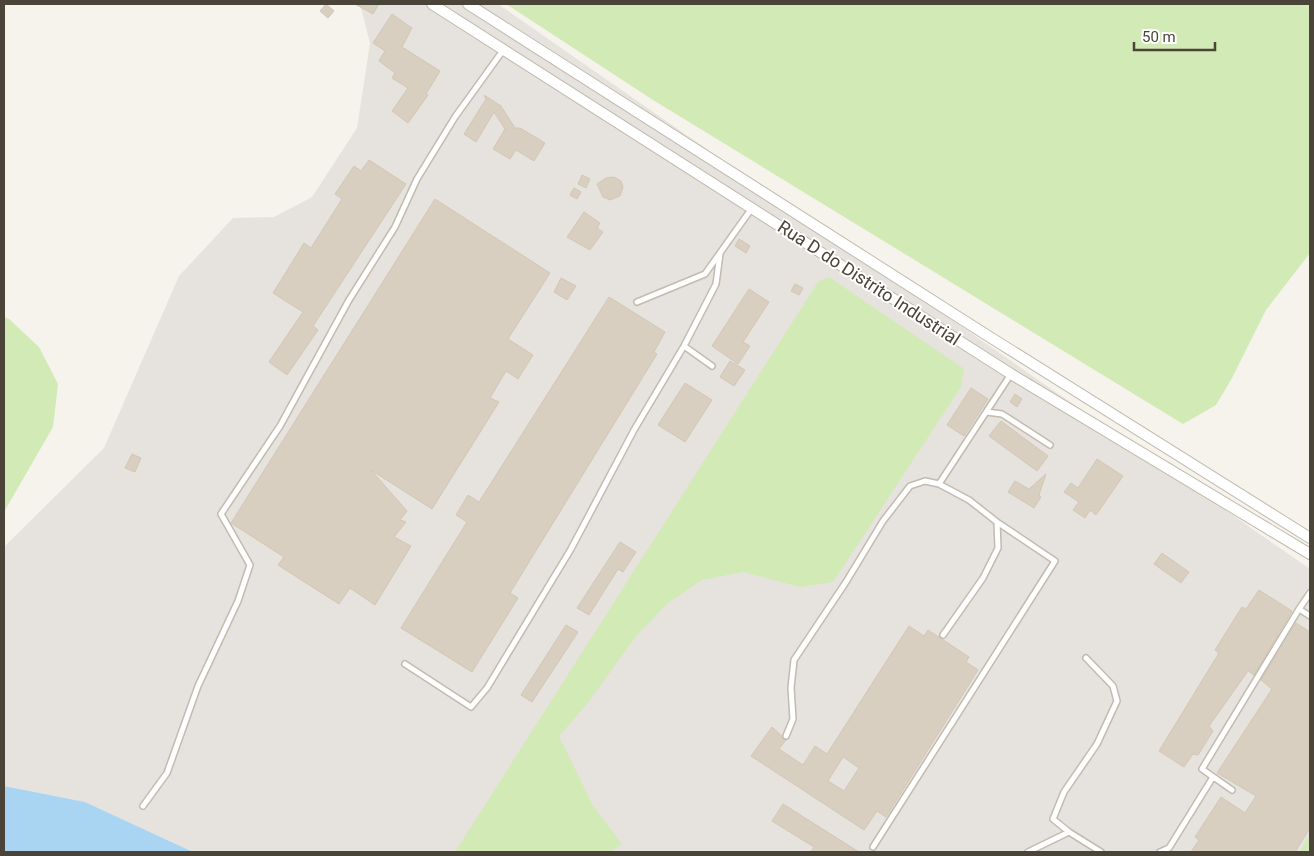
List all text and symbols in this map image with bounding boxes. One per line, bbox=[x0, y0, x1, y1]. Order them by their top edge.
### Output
scale bar bbox=[1134, 20, 1215, 52]
text: 50 m bbox=[1142, 28, 1176, 46]
street label: Rua D do Distrito Industrial bbox=[774, 216, 964, 350]

